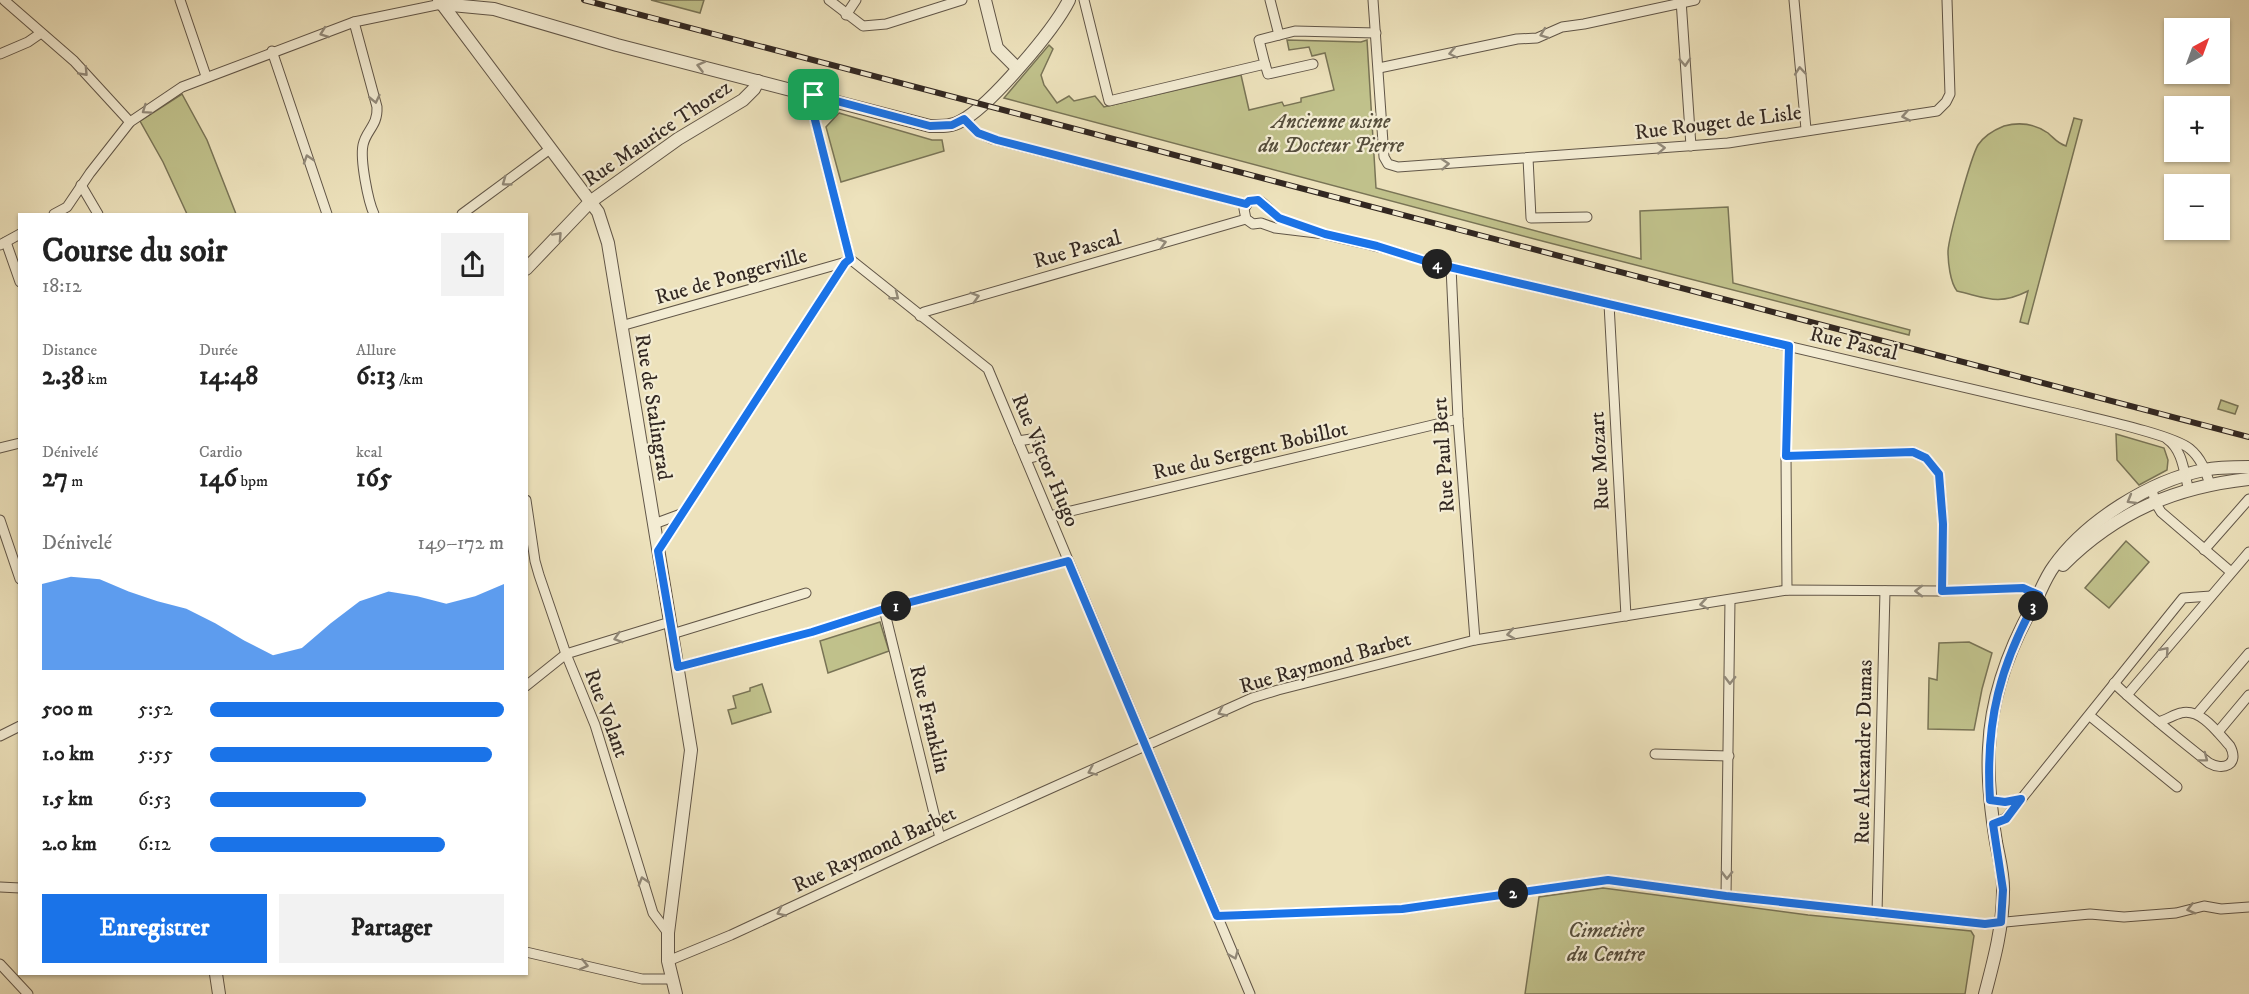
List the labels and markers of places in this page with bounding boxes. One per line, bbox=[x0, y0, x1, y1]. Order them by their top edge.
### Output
pin bbox=[788, 69, 839, 120]
pin: 4 bbox=[1422, 249, 1452, 279]
pin: 1 bbox=[881, 591, 911, 621]
pin: 3 bbox=[2018, 591, 2048, 621]
pin: 2 bbox=[1498, 878, 1528, 908]

